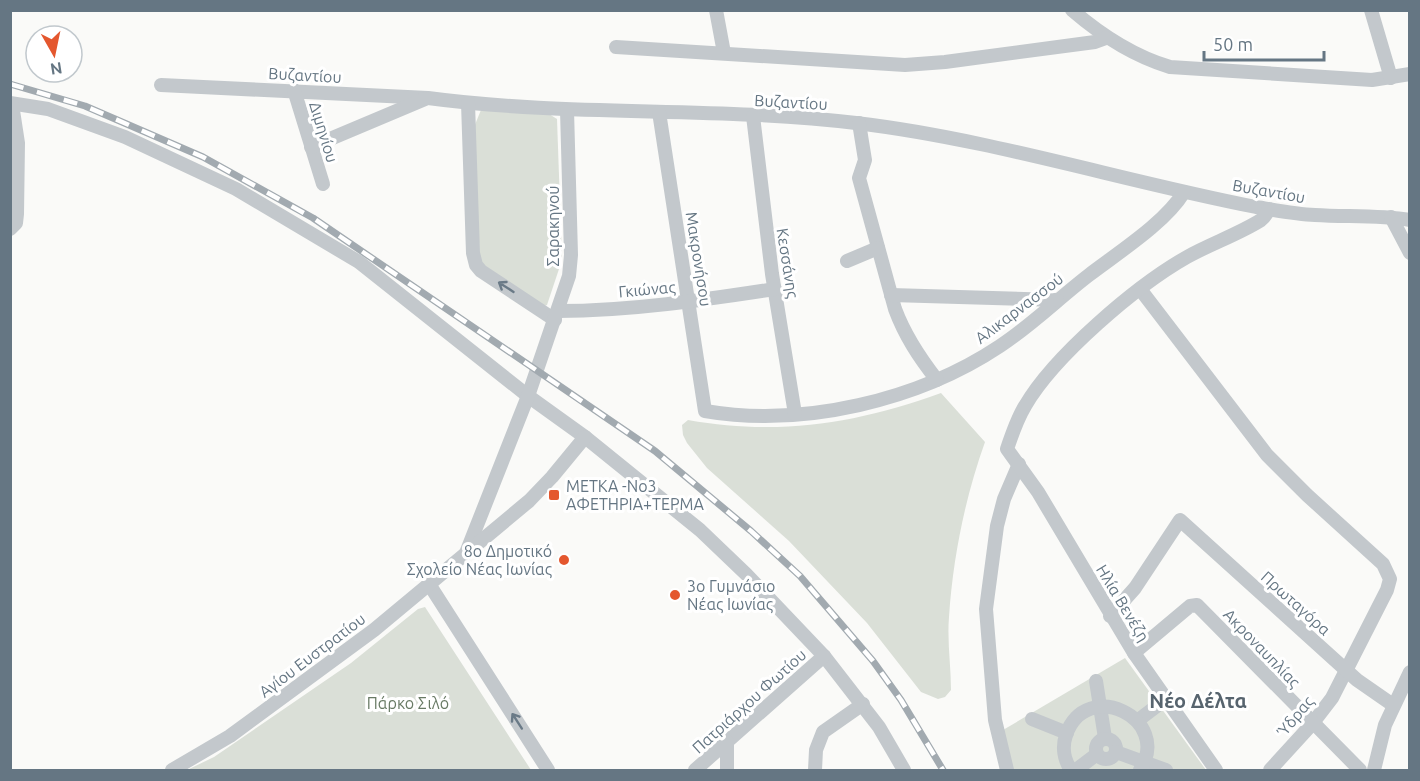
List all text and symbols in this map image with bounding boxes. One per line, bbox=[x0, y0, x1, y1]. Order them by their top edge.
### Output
north arrow bbox=[24, 24, 84, 84]
scale bar bbox=[1204, 24, 1324, 62]
text: 50 m bbox=[1213, 34, 1253, 54]
text: N bbox=[49, 59, 64, 79]
street label: Βυζαντίου bbox=[268, 64, 342, 87]
street label: Βυζαντίου bbox=[754, 91, 828, 114]
street label: Διμηνίου bbox=[306, 99, 342, 165]
street label: Βυζαντίου bbox=[1231, 176, 1307, 207]
street label: Σαρακηνού bbox=[544, 186, 562, 266]
street label: Μακρονήσου bbox=[683, 210, 715, 308]
street label: Κεσσάνης bbox=[773, 227, 802, 300]
street label: Αλικαρνασσού bbox=[972, 269, 1066, 347]
street label: Γκιώνας bbox=[618, 278, 676, 301]
one-way arrow bbox=[498, 281, 515, 293]
place label: ΜΕΤΚΑ -Νο3 ΑΦΕΤΗΡΙΑ+ΤΕΡΜΑ bbox=[566, 477, 704, 513]
marker: ΜΕΤΚΑ -Νο3 ΑΦΕΤΗΡΙΑ+ΤΕΡΜΑ bbox=[547, 488, 561, 502]
place label: 8ο Δημοτικό Σχολείο Νέας Ιωνίας bbox=[407, 542, 552, 579]
marker: 8ο Δημοτικό Σχολείο Νέας Ιωνίας bbox=[557, 553, 571, 567]
street label: Ηλία Βενέζη bbox=[1092, 561, 1153, 645]
street label: Πρωταγόρα bbox=[1258, 567, 1334, 639]
place label: 3ο Γυμνάσιο Νέας Ιωνίας bbox=[687, 577, 775, 614]
marker: 3ο Γυμνάσιο Νέας Ιωνίας bbox=[668, 588, 682, 602]
street label: Ακροναυπλίας bbox=[1219, 605, 1304, 692]
street label: Αγίου Ευστρατίου bbox=[256, 609, 368, 701]
street label: Πατριάρχου Φωτίου bbox=[688, 645, 810, 757]
district label: Νέο Δέλτα bbox=[1149, 689, 1247, 712]
street label: Ύδρας bbox=[1272, 692, 1318, 741]
park label: Πάρκο Σιλό bbox=[367, 694, 449, 712]
one-way arrow bbox=[510, 713, 522, 730]

